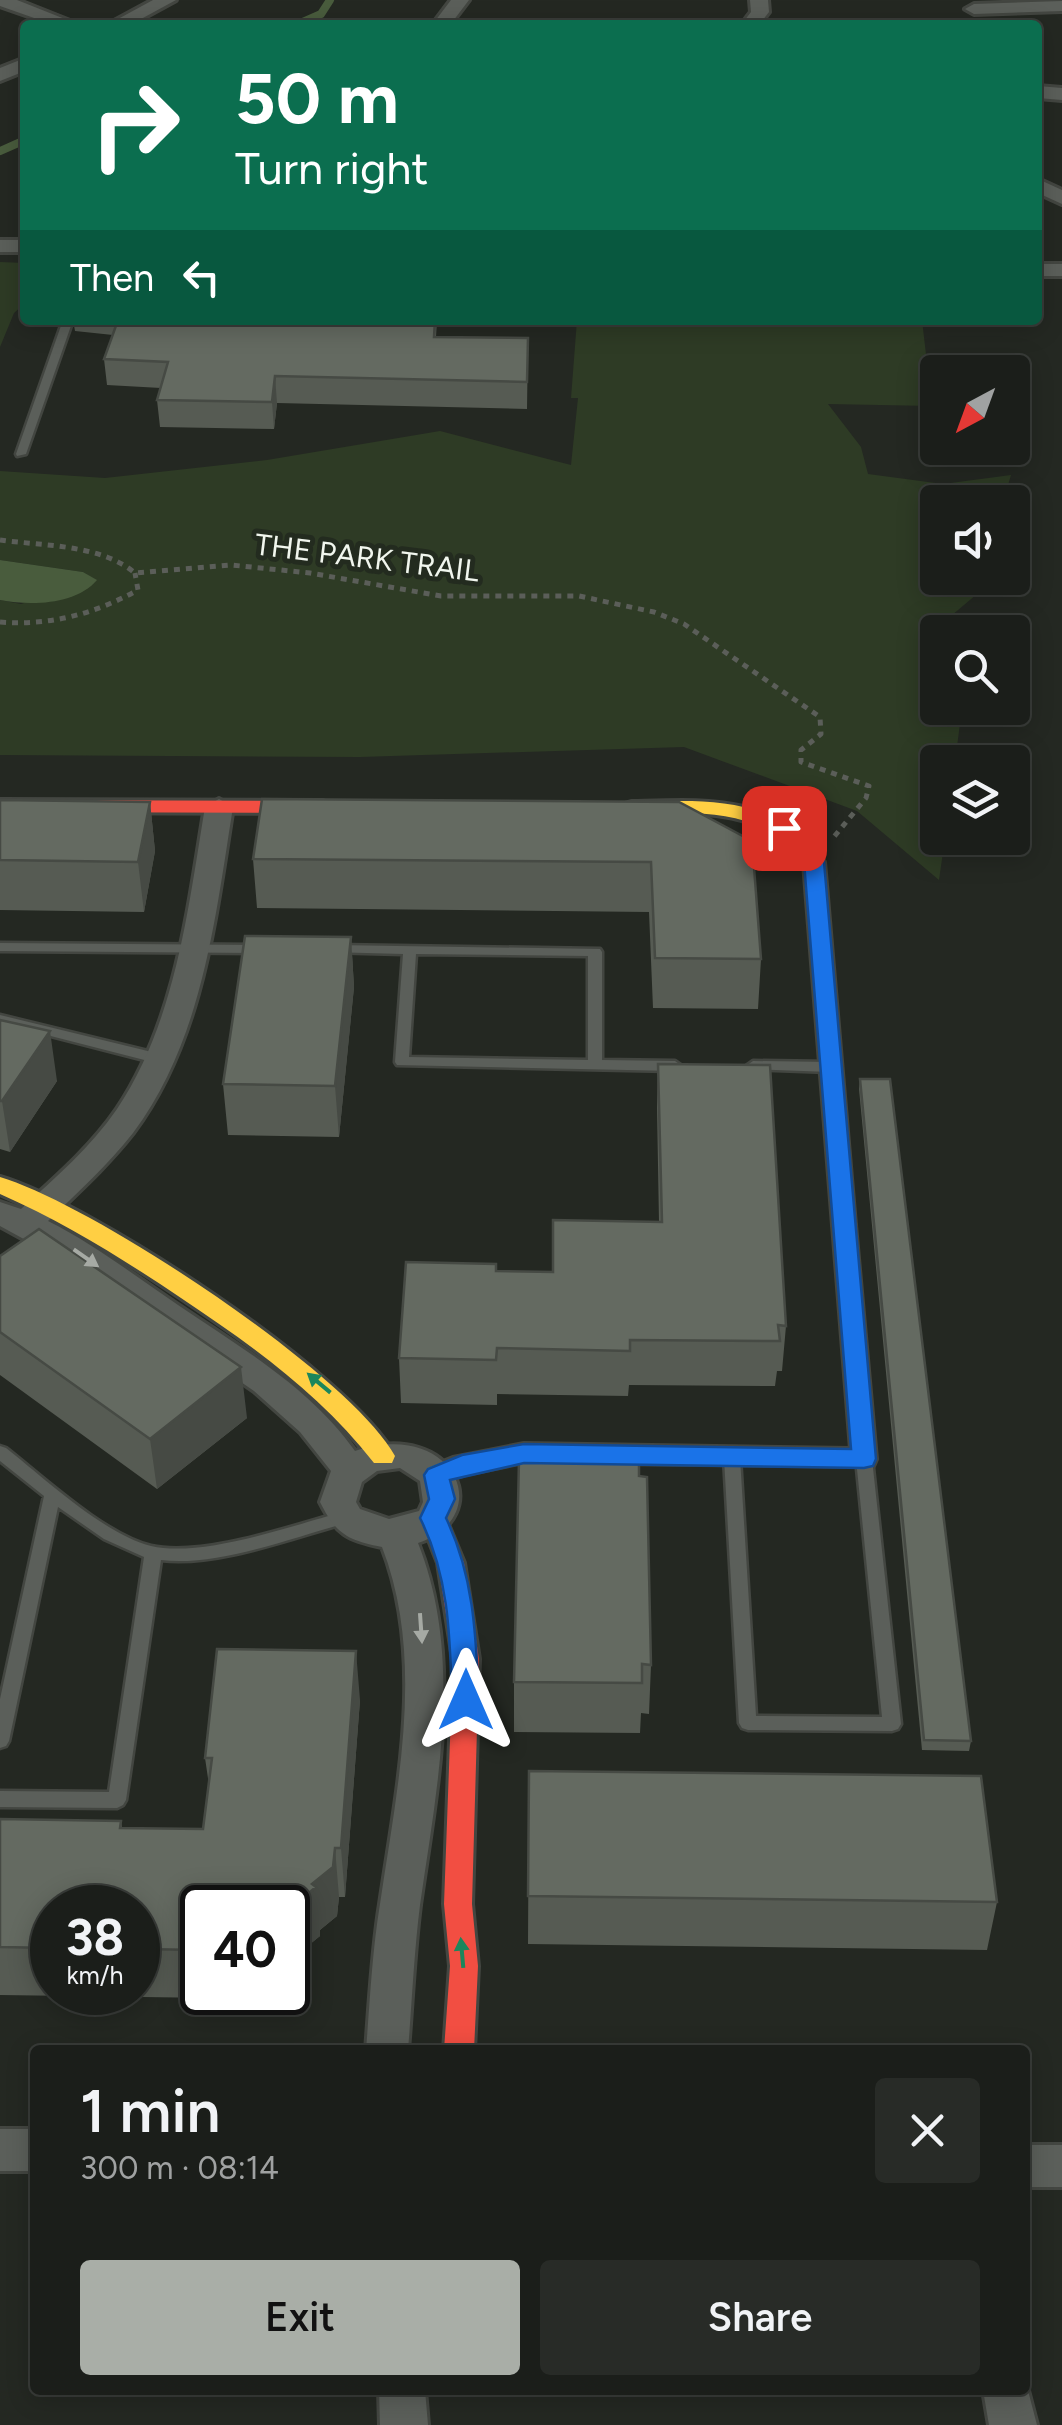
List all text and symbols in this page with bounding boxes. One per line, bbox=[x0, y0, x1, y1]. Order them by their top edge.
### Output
text: 50 m bbox=[235, 56, 399, 141]
icon: right bbox=[70, 60, 200, 190]
text: Turn right bbox=[235, 141, 428, 195]
icon: left bbox=[174, 250, 229, 305]
text: Then bbox=[70, 255, 154, 301]
north arrow bbox=[920, 355, 1030, 465]
map controls bbox=[920, 355, 1030, 855]
button: sound bbox=[920, 485, 1030, 595]
street label: THE PARK TRAIL bbox=[253, 525, 482, 590]
button: search bbox=[920, 615, 1030, 725]
button: layers bbox=[920, 745, 1030, 855]
pin bbox=[742, 786, 827, 871]
icon: arrive bbox=[757, 801, 812, 856]
one-way arrow bbox=[73, 1248, 100, 1267]
one-way arrow bbox=[306, 1373, 331, 1395]
one-way arrow bbox=[413, 1613, 429, 1644]
position arrow bbox=[414, 1648, 518, 1752]
speed limit sign: 40 bbox=[180, 1885, 310, 2015]
text: 38 bbox=[66, 1907, 124, 1968]
one-way arrow bbox=[454, 1936, 470, 1968]
text: km/h bbox=[66, 1960, 124, 1990]
text: 1 min bbox=[80, 2075, 220, 2147]
button: close bbox=[875, 2078, 980, 2183]
text: 300 m · 08:14 bbox=[80, 2149, 279, 2187]
button: Exit bbox=[80, 2260, 520, 2375]
button: Share bbox=[540, 2260, 980, 2375]

